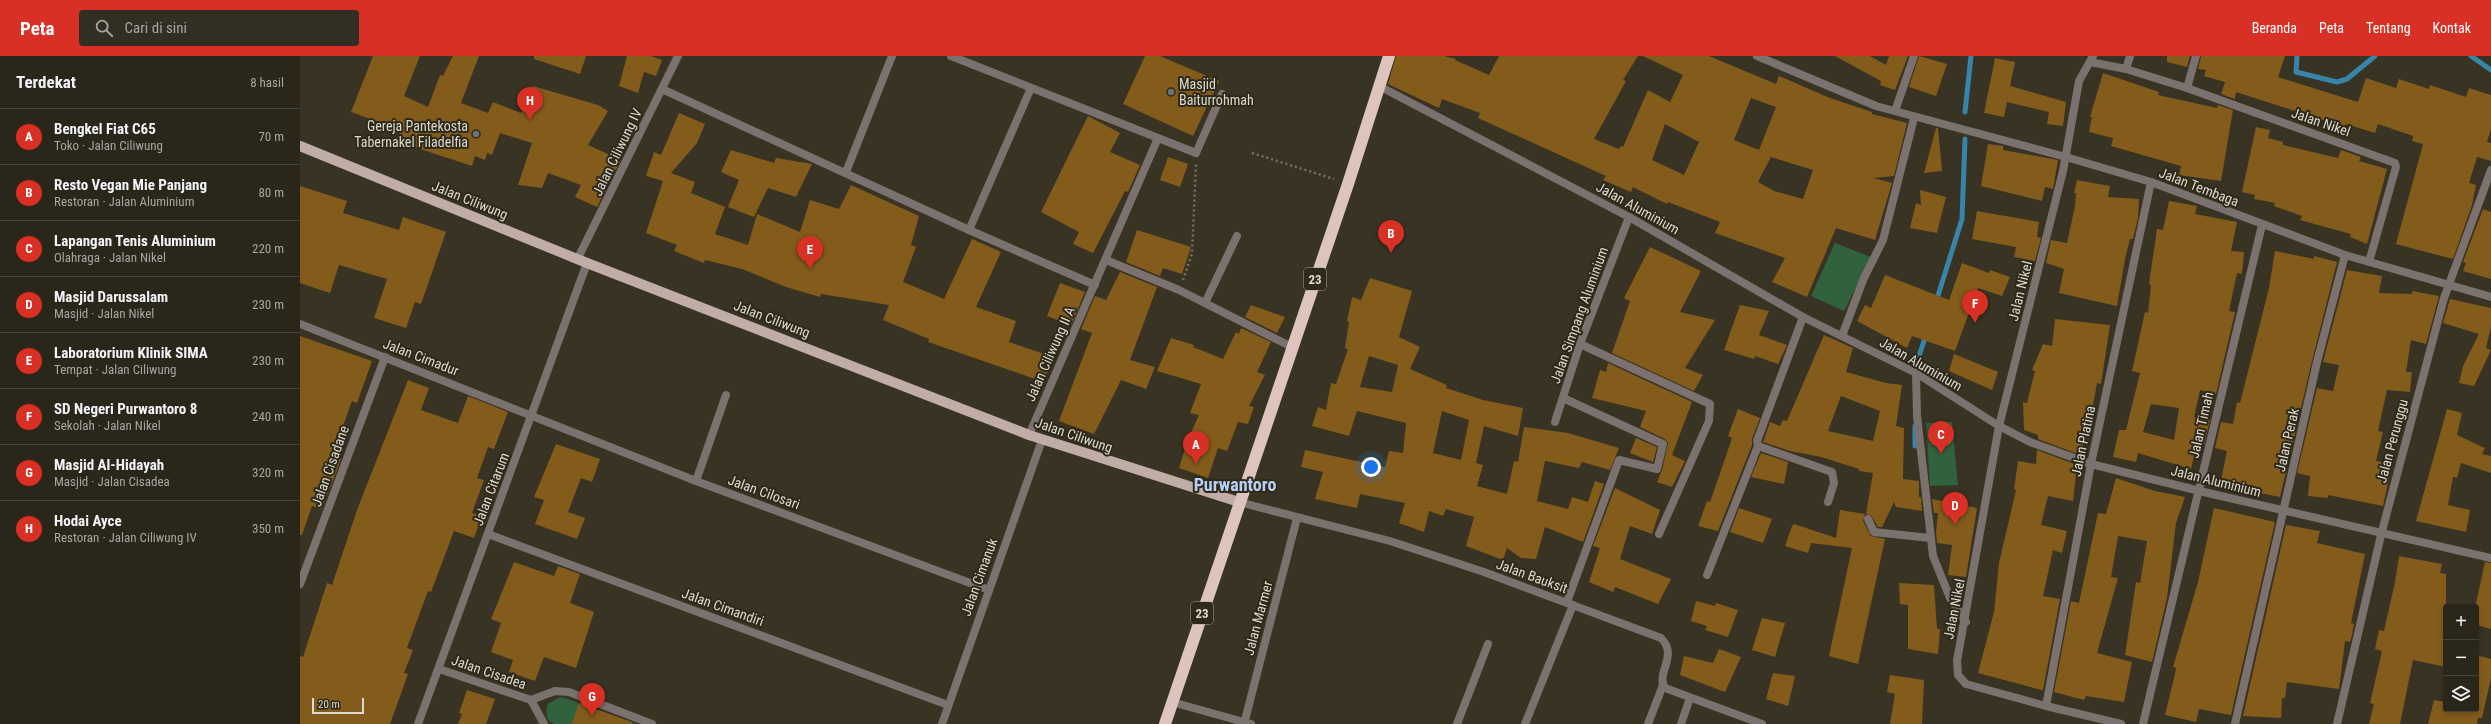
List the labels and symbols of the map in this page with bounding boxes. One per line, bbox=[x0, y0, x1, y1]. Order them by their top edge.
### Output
place label: Masjid Baiturrohmah bbox=[1179, 76, 1254, 108]
pin: H bbox=[517, 87, 543, 120]
marker: Masjid Baiturrohmah bbox=[1166, 87, 1176, 97]
street label: Jalan Nikel bbox=[2289, 104, 2353, 140]
street label: Jalan Ciliwung IV bbox=[589, 106, 645, 198]
place label: Gereja Pantekosta Tabernakel Filadelfia bbox=[354, 118, 468, 150]
marker: Gereja Pantekosta Tabernakel Filadelfia bbox=[471, 129, 481, 139]
street label: Jalan Tembaga bbox=[2157, 164, 2241, 210]
street label: Jalan Ciliwung bbox=[430, 178, 510, 222]
street label: Jalan Aluminium bbox=[1594, 179, 1682, 237]
pin: B bbox=[1378, 220, 1404, 253]
pin: E bbox=[797, 236, 823, 269]
street label: Jalan Simpang Aluminium bbox=[1547, 245, 1611, 385]
street label: Jalan Nikel bbox=[2005, 259, 2035, 323]
road number: 23 bbox=[1304, 268, 1326, 290]
pin: F bbox=[1962, 290, 1988, 323]
street label: Jalan Ciliwung bbox=[732, 297, 812, 341]
street label: Jalan Ciliwung II A bbox=[1022, 304, 1078, 404]
street label: Jalan Aluminium bbox=[1877, 334, 1965, 394]
street label: Jalan Cimadur bbox=[381, 335, 461, 379]
street label: Jalan Timah bbox=[2186, 390, 2216, 460]
street label: Jalan Perunggu bbox=[2373, 397, 2411, 485]
street label: Jalan Platina bbox=[2068, 404, 2098, 478]
street label: Jalan Perak bbox=[2272, 406, 2302, 473]
street label: Jalan Ciliwung bbox=[1033, 414, 1115, 456]
pin: C bbox=[1928, 421, 1954, 454]
street label: Jalan Cisadane bbox=[308, 423, 352, 508]
pin: A bbox=[1183, 431, 1209, 464]
street label: Jalan Citarum bbox=[470, 450, 512, 528]
your location bbox=[1361, 457, 1381, 477]
street label: Jalan Aluminium bbox=[2169, 462, 2263, 500]
street label: Jalan Cilosari bbox=[726, 472, 802, 512]
district label: Purwantoro bbox=[1194, 474, 1276, 495]
pin: D bbox=[1942, 492, 1968, 525]
street label: Jalan Cimanuk bbox=[958, 535, 1001, 618]
street label: Jalan Bauksit bbox=[1494, 556, 1570, 596]
street label: Jalan Nikel bbox=[1940, 577, 1968, 641]
street label: Jalan Marmer bbox=[1240, 579, 1276, 657]
street label: Jalan Cimandiri bbox=[680, 585, 766, 629]
road number: 23 bbox=[1191, 602, 1213, 624]
street label: Jalan Cisadea bbox=[450, 652, 528, 692]
pin: G bbox=[579, 683, 605, 716]
scale bar bbox=[312, 696, 364, 715]

